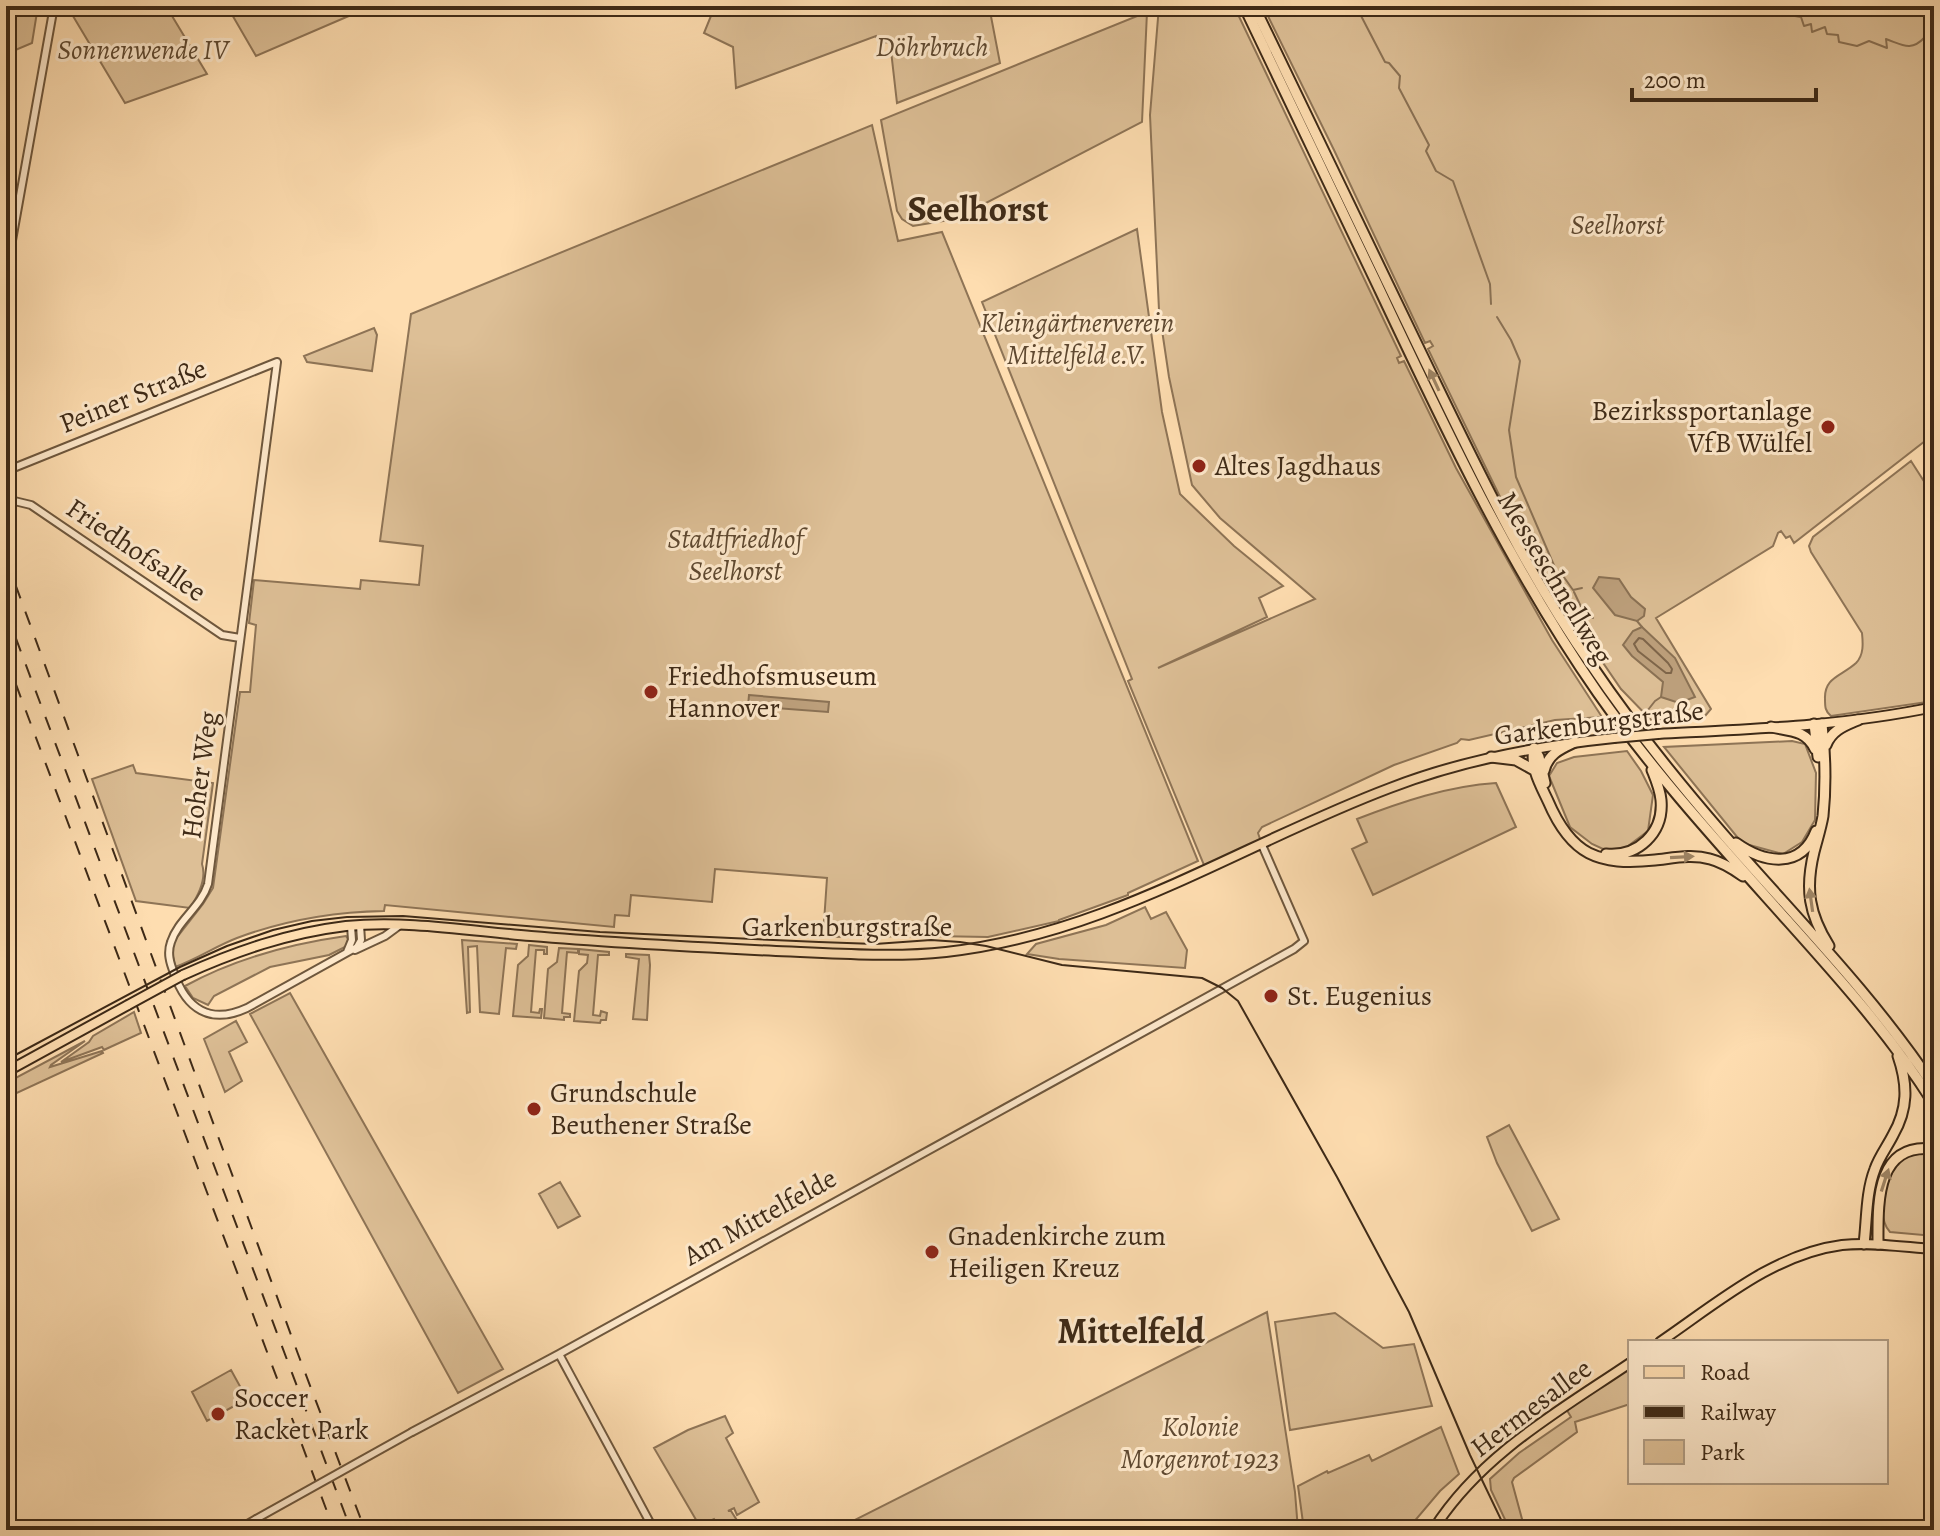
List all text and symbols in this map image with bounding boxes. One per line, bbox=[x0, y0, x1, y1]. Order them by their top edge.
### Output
park label: Döhrbruch bbox=[875, 28, 989, 66]
park label: Sonnenwende IV bbox=[57, 31, 230, 69]
scale bar bbox=[1632, 52, 1816, 102]
text: 200 m bbox=[1644, 64, 1706, 96]
district label: Seelhorst bbox=[908, 184, 1049, 233]
park label: Seelhorst bbox=[1570, 206, 1665, 244]
park label: Kleingärtnerverein Mittelfeld e.V. bbox=[980, 304, 1174, 374]
street label: Peiner Straße bbox=[54, 349, 212, 443]
one-way arrow bbox=[1427, 368, 1441, 391]
place label: Bezirkssportanlage VfB Wülfel bbox=[1592, 392, 1812, 462]
marker: Bezirkssportanlage VfB Wülfel bbox=[1819, 418, 1837, 436]
place label: Altes Jagdhaus bbox=[1214, 447, 1381, 485]
marker: Altes Jagdhaus bbox=[1190, 457, 1208, 475]
street label: Messeschnellweg bbox=[1488, 484, 1622, 672]
street label: Friedhofsallee bbox=[59, 489, 213, 611]
park label: Stadtfriedhof Seelhorst bbox=[667, 520, 808, 590]
place label: Friedhofsmuseum Hannover bbox=[667, 657, 877, 727]
marker: Friedhofsmuseum Hannover bbox=[642, 683, 660, 701]
street label: Garkenburgstraße bbox=[1492, 691, 1706, 755]
street label: Hoher Weg bbox=[172, 709, 228, 841]
one-way arrow bbox=[1670, 851, 1695, 864]
one-way arrow bbox=[1804, 887, 1817, 912]
street label: Garkenburgstraße bbox=[742, 908, 952, 946]
place label: St. Eugenius bbox=[1287, 977, 1432, 1015]
marker: St. Eugenius bbox=[1262, 987, 1280, 1005]
place label: Grundschule Beuthener Straße bbox=[550, 1074, 752, 1144]
marker: Grundschule Beuthener Straße bbox=[525, 1100, 543, 1118]
street label: Am Mittelfelde bbox=[676, 1159, 843, 1275]
one-way arrow bbox=[1879, 1168, 1892, 1192]
place label: Gnadenkirche zum Heiligen Kreuz bbox=[948, 1217, 1166, 1287]
marker: Gnadenkirche zum Heiligen Kreuz bbox=[923, 1243, 941, 1261]
district label: Mittelfeld bbox=[1057, 1306, 1205, 1355]
legend bbox=[1628, 1340, 1888, 1484]
street label: Hermesallee bbox=[1463, 1350, 1599, 1466]
text: Road bbox=[1700, 1356, 1750, 1388]
place label: Soccer Racket Park bbox=[234, 1379, 369, 1449]
text: Railway bbox=[1700, 1396, 1776, 1428]
marker: Soccer Racket Park bbox=[209, 1405, 227, 1423]
park label: Kolonie Morgenrot 1923 bbox=[1121, 1408, 1279, 1478]
text: Park bbox=[1700, 1436, 1745, 1468]

